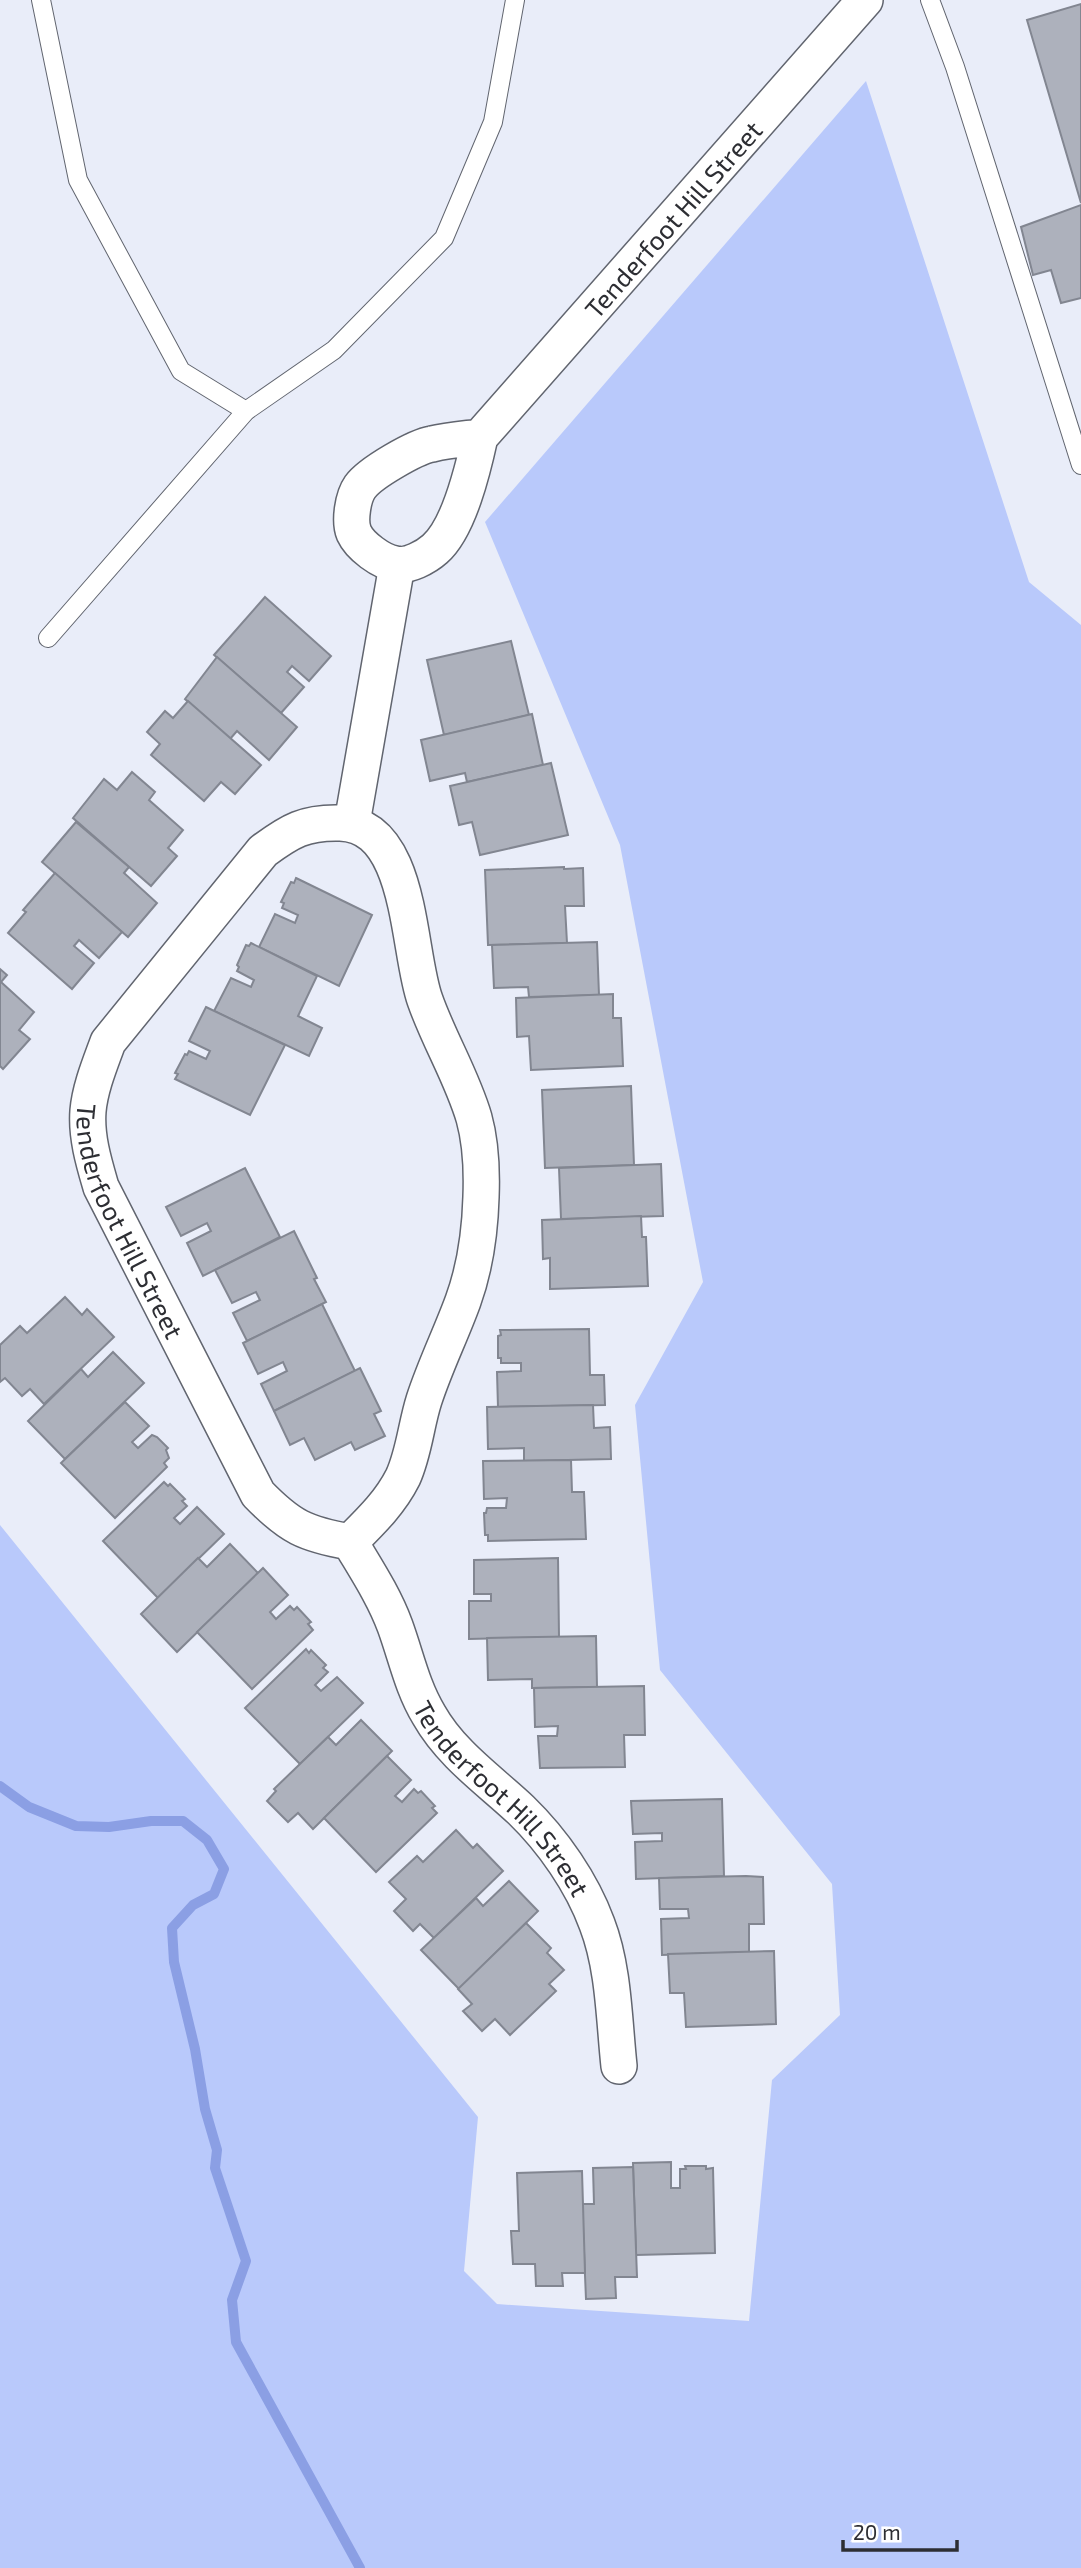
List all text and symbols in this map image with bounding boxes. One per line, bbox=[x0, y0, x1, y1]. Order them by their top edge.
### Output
street label: Tenderfoot Hill Street bbox=[577, 114, 767, 323]
street label: Tenderfoot Hill Street bbox=[72, 1102, 191, 1343]
street label: Tenderfoot Hill Street bbox=[408, 1695, 597, 1901]
scale bar bbox=[843, 2508, 957, 2552]
text: 20 m bbox=[853, 2519, 901, 2544]

